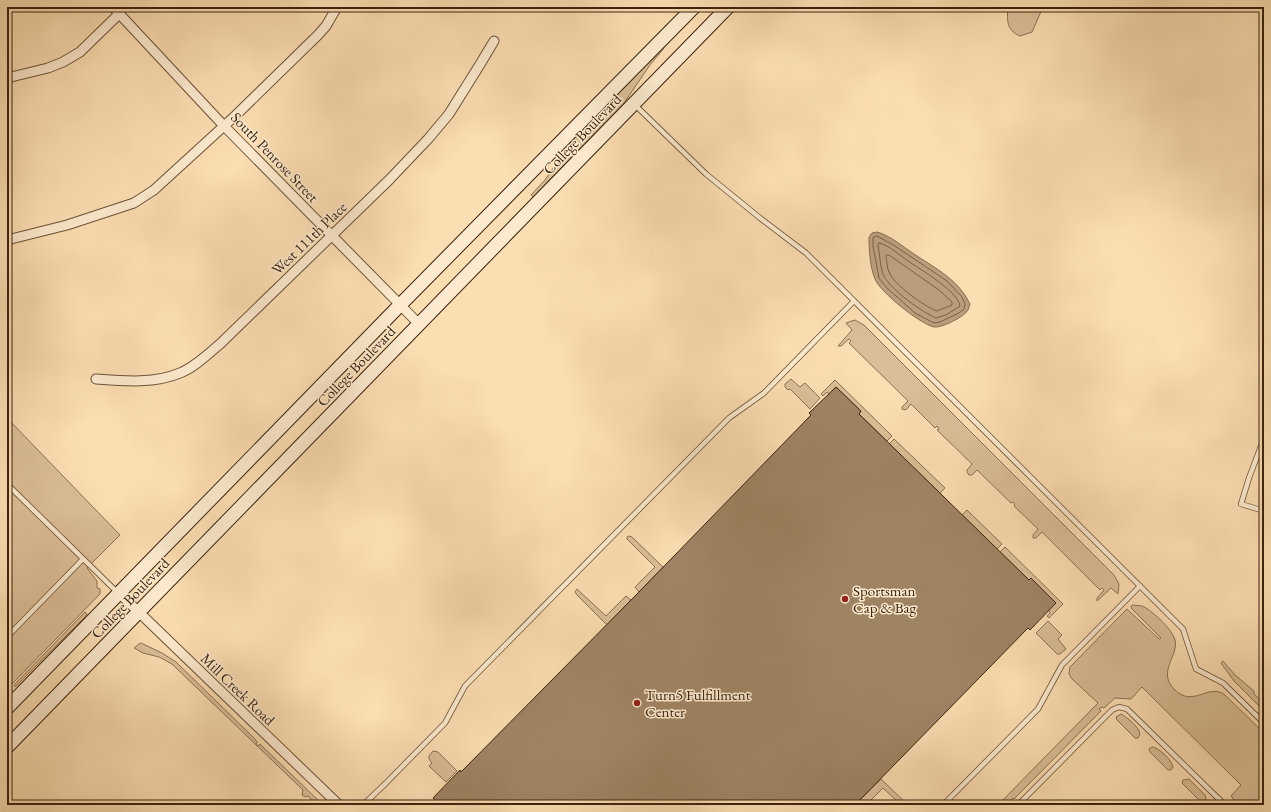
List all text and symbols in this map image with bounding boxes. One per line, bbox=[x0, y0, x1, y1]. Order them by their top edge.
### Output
street label: College Boulevard bbox=[539, 89, 626, 178]
street label: South Penrose Street bbox=[227, 108, 323, 206]
street label: West 111th Place bbox=[267, 197, 351, 279]
street label: College Boulevard bbox=[313, 321, 400, 410]
street label: College Boulevard bbox=[87, 553, 174, 642]
place label: Sportsman Cap & Bag bbox=[853, 581, 917, 617]
marker: Sportsman Cap & Bag bbox=[840, 594, 850, 604]
street label: Mill Creek Road bbox=[197, 649, 279, 729]
place label: Turn5 Fulfillment Center bbox=[645, 685, 751, 721]
marker: Turn5 Fulfillment Center bbox=[632, 698, 642, 708]

